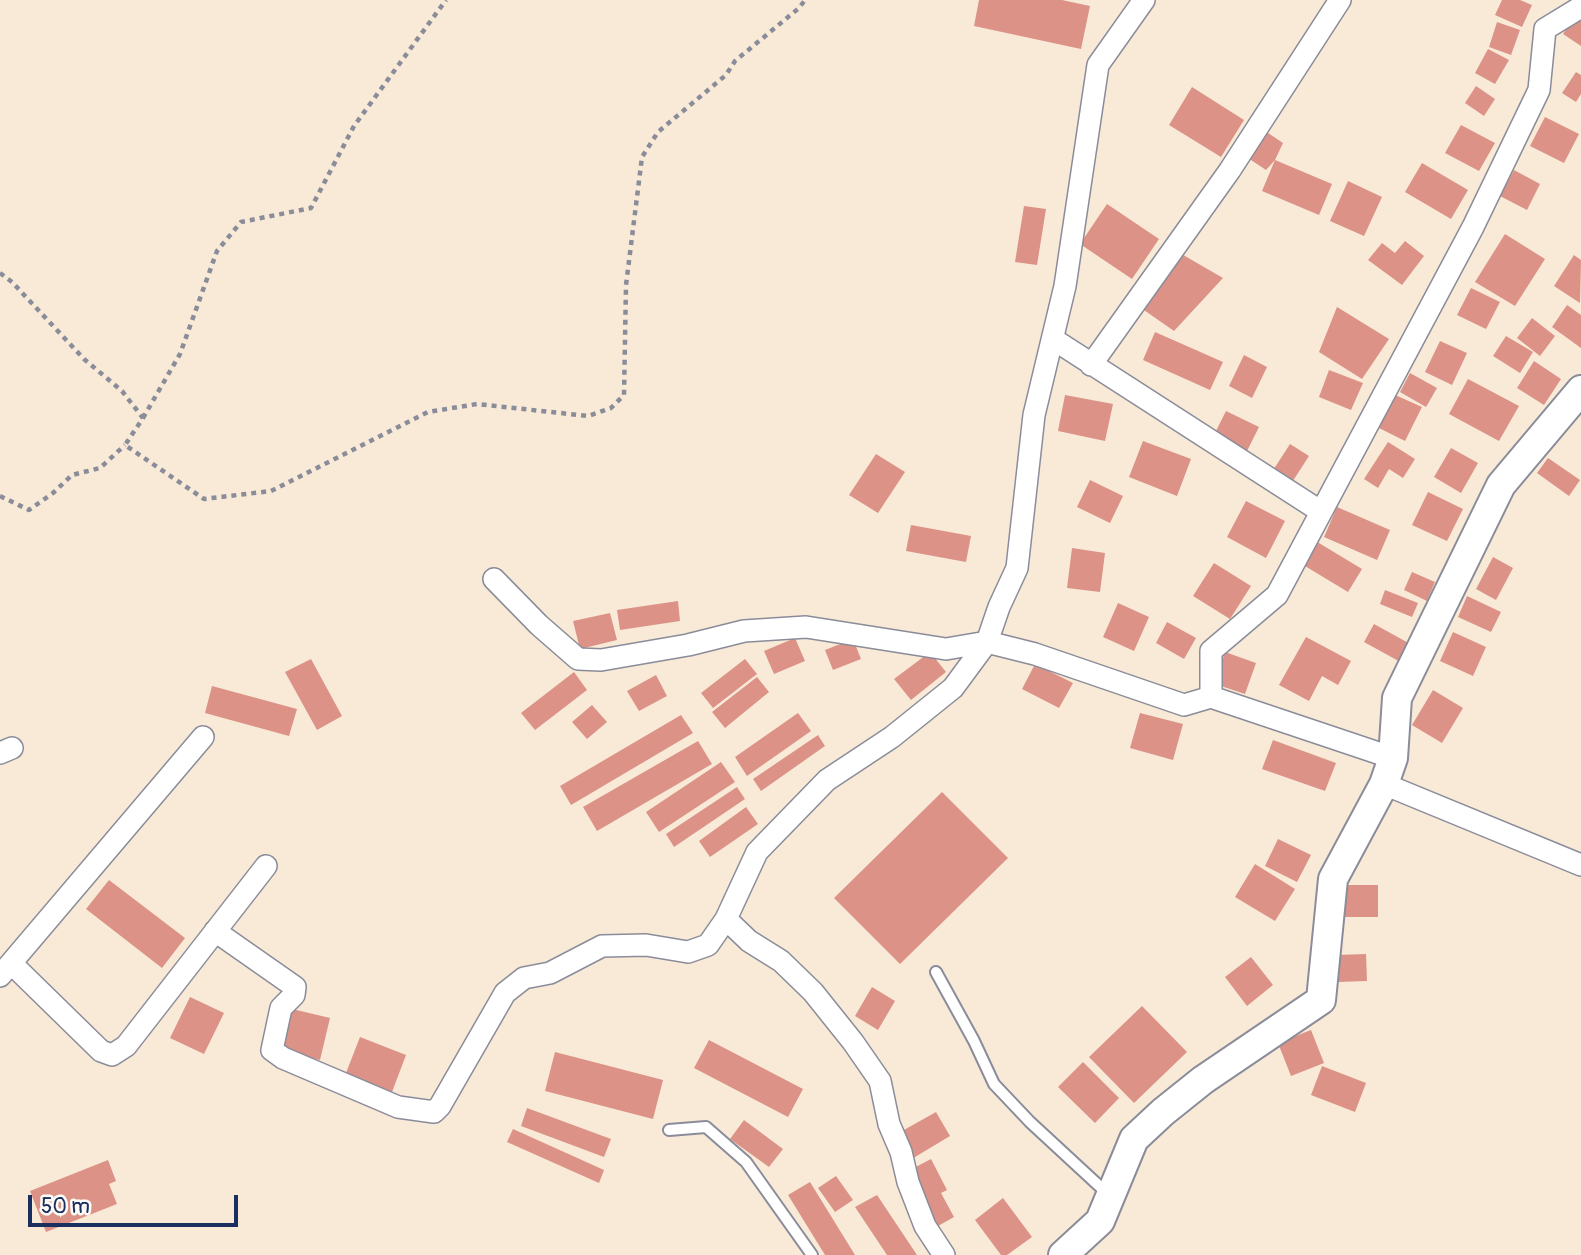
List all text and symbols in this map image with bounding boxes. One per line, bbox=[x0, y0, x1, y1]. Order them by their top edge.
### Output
scale bar bbox=[32, 1182, 242, 1226]
text: 50 m bbox=[41, 1193, 90, 1220]

